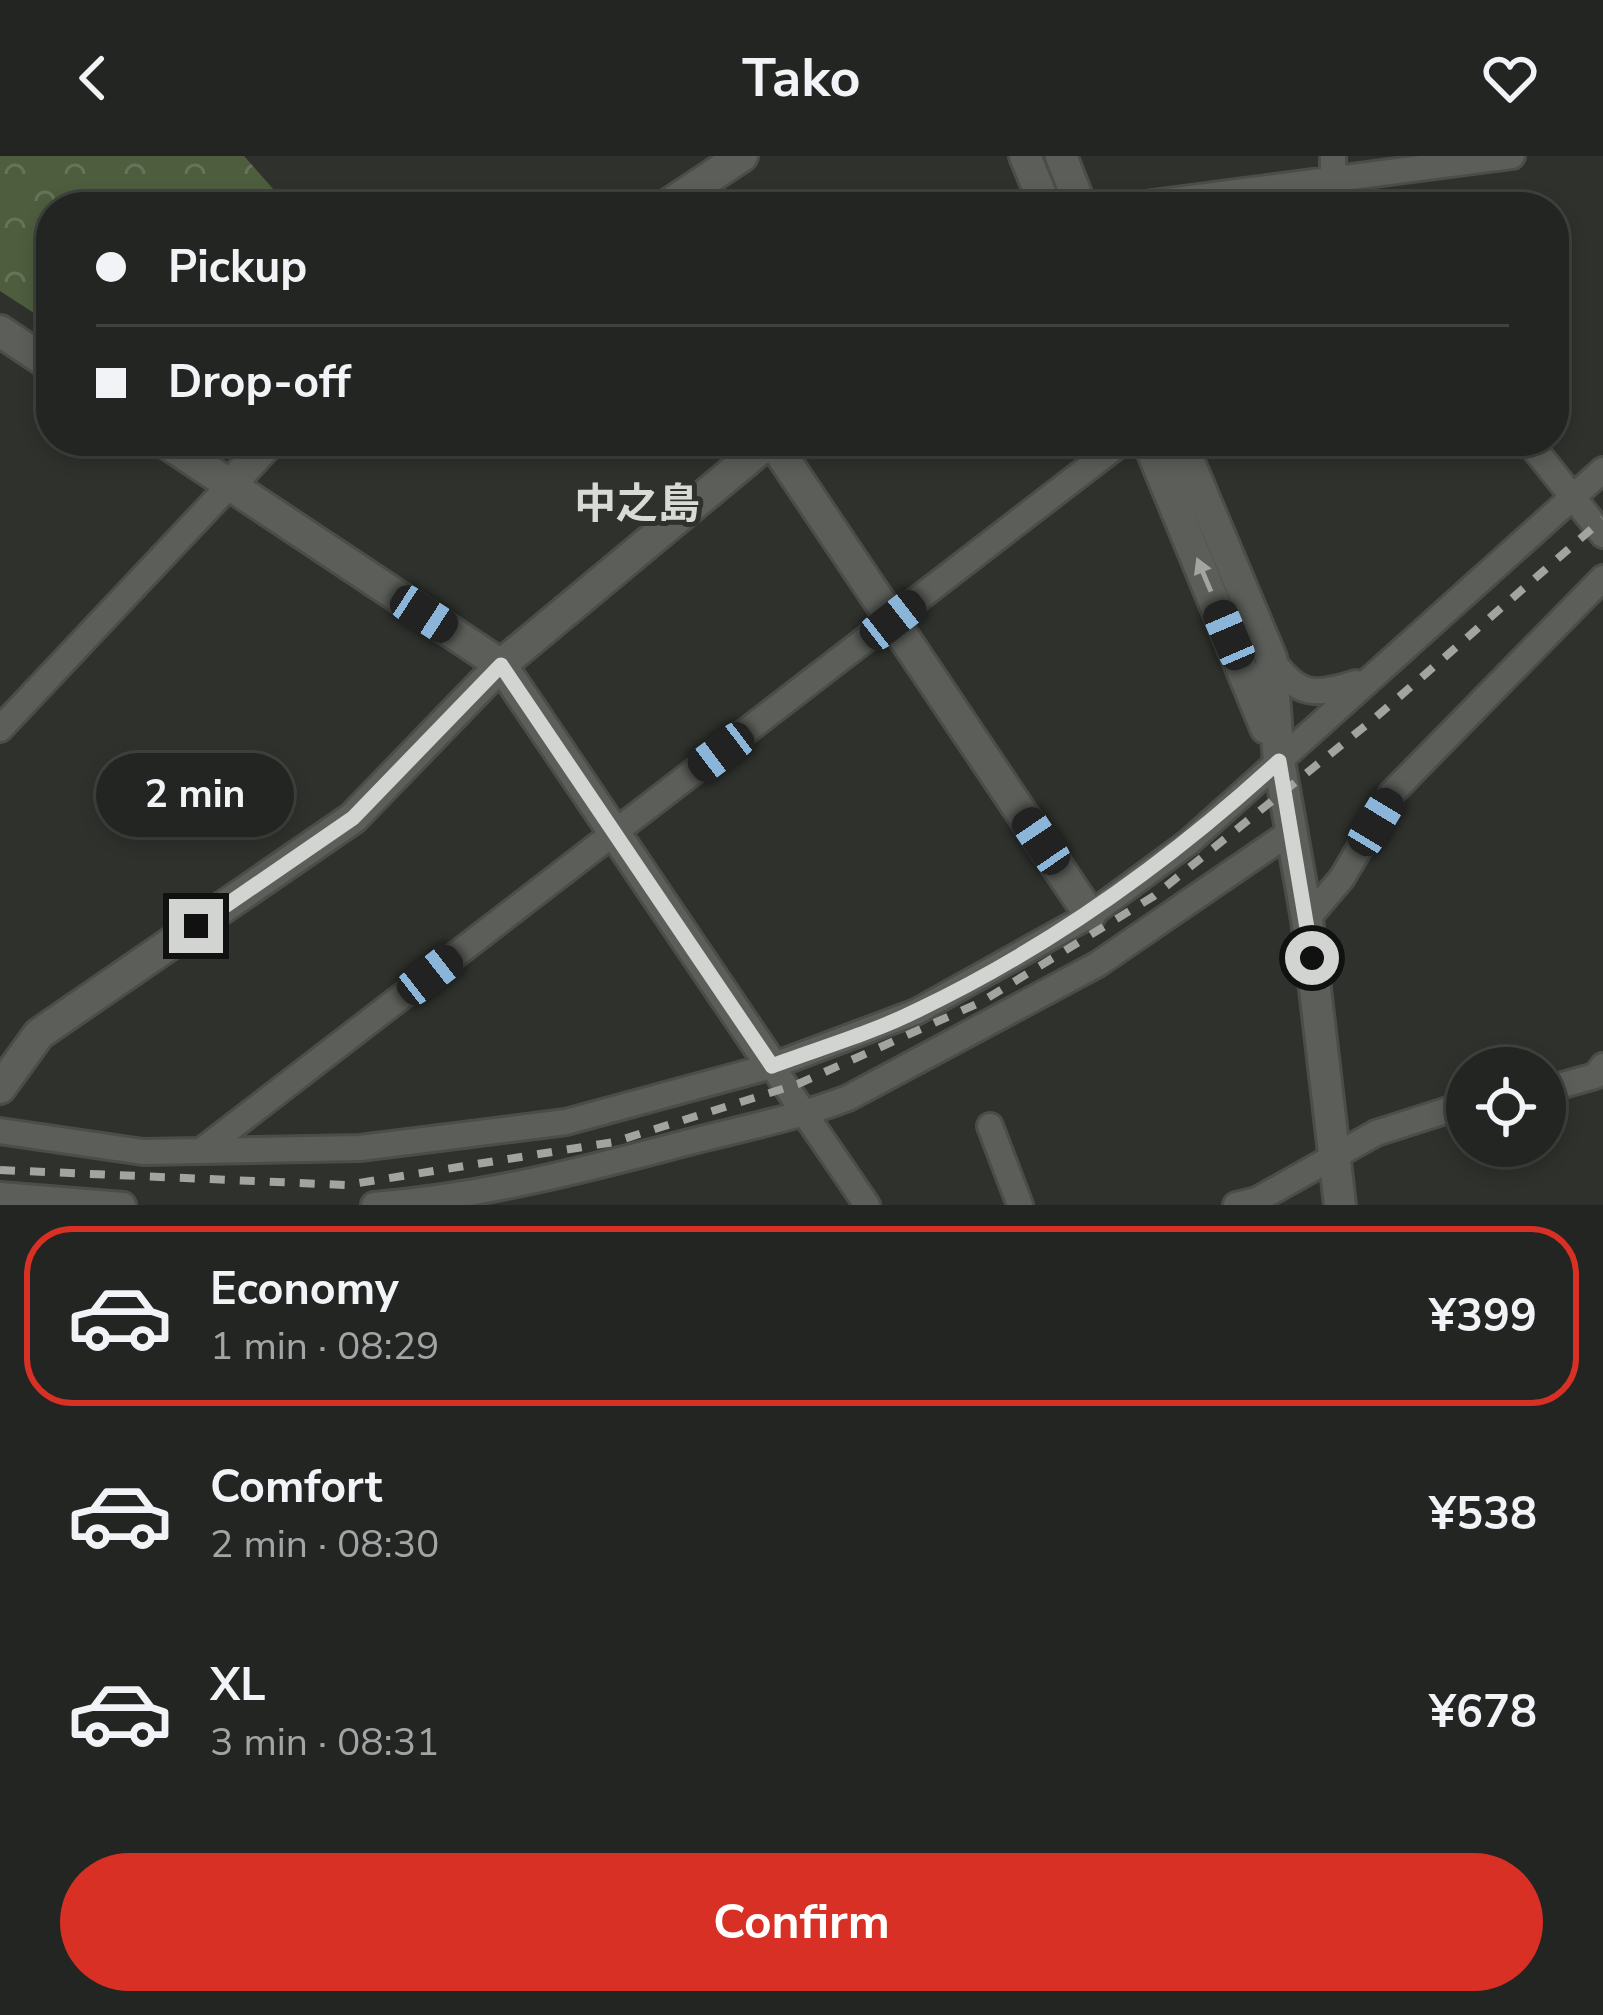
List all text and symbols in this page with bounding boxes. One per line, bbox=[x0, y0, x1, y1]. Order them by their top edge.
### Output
text: Tako bbox=[742, 41, 861, 115]
icon: back bbox=[60, 45, 126, 111]
icon: heart bbox=[1477, 45, 1543, 111]
text: Pickup bbox=[168, 237, 307, 298]
text: Drop-off bbox=[168, 352, 351, 413]
district label: 中之島 bbox=[574, 476, 700, 533]
one-way arrow bbox=[1194, 557, 1213, 593]
car bbox=[384, 579, 464, 649]
car bbox=[854, 584, 932, 656]
car bbox=[1198, 595, 1260, 675]
car bbox=[681, 716, 761, 788]
callout: 2 min bbox=[97, 752, 295, 836]
text: 2 min bbox=[145, 768, 245, 821]
car bbox=[1342, 782, 1410, 862]
car bbox=[1006, 801, 1076, 881]
route end bbox=[169, 899, 223, 953]
route start bbox=[1285, 931, 1339, 985]
car bbox=[391, 939, 469, 1011]
map controls bbox=[1446, 1047, 1566, 1167]
button: locate bbox=[1446, 1047, 1566, 1167]
text: Economy bbox=[210, 1259, 399, 1320]
icon: car bbox=[66, 1262, 174, 1370]
text: ¥399 bbox=[1429, 1286, 1537, 1347]
text: 1 min · 08:29 bbox=[210, 1320, 439, 1373]
text: Comfort bbox=[210, 1457, 382, 1518]
icon: car bbox=[66, 1460, 174, 1568]
text: ¥538 bbox=[1429, 1484, 1537, 1545]
text: 2 min · 08:30 bbox=[210, 1518, 439, 1571]
text: XL bbox=[210, 1655, 266, 1716]
icon: car bbox=[66, 1658, 174, 1766]
text: ¥678 bbox=[1429, 1682, 1537, 1743]
text: 3 min · 08:31 bbox=[210, 1716, 439, 1769]
button: Confirm bbox=[60, 1853, 1543, 1991]

